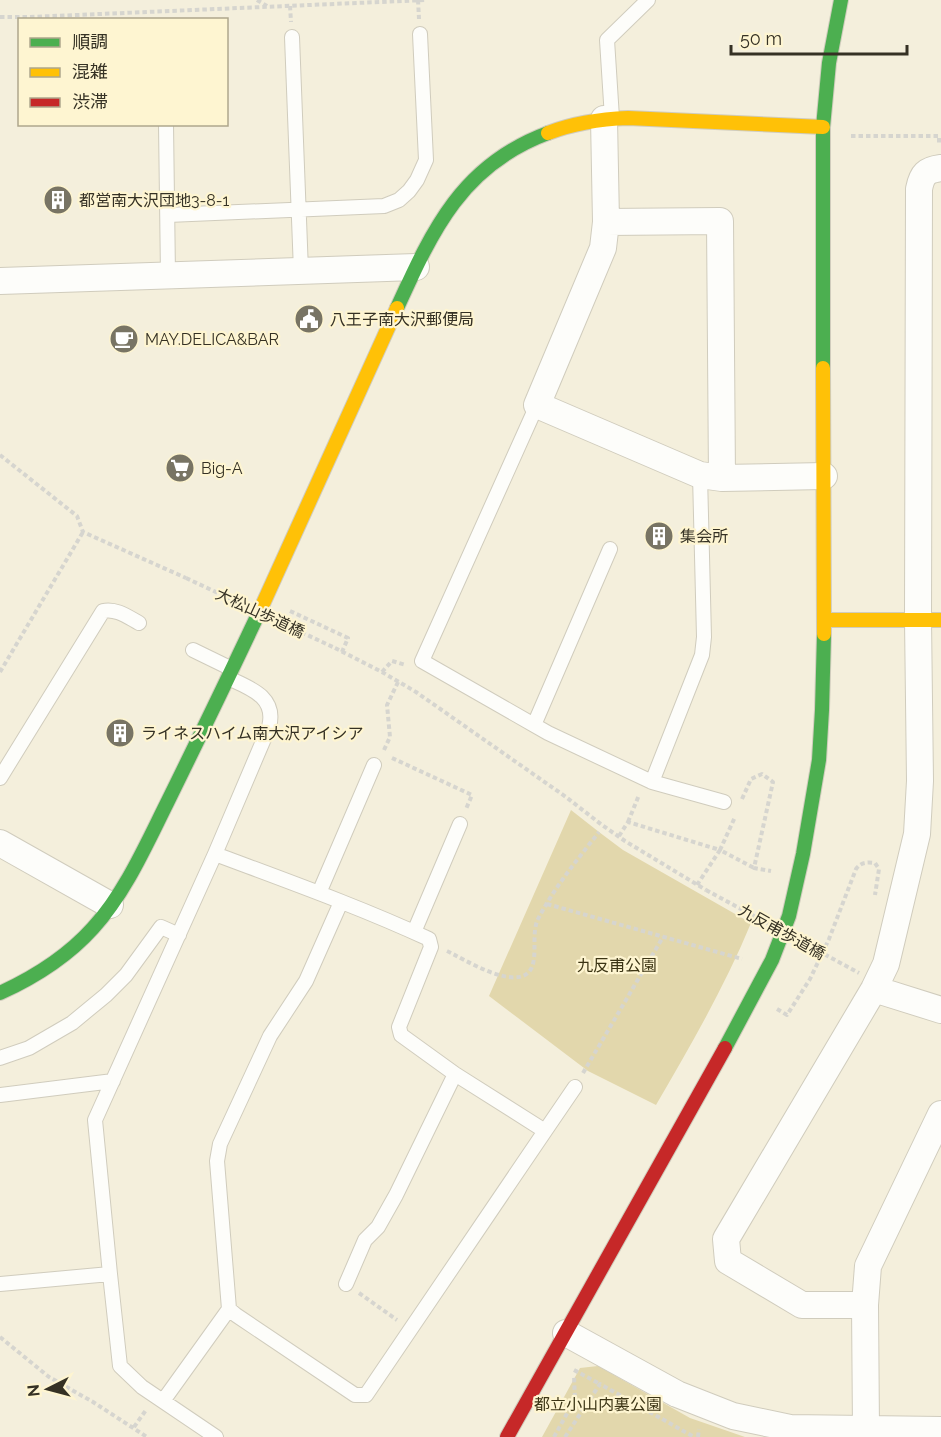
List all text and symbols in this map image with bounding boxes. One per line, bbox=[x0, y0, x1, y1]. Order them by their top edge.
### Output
legend bbox=[18, 18, 228, 126]
scale bar bbox=[731, 18, 906, 56]
text: 50 m bbox=[740, 28, 782, 49]
text: 順調 bbox=[72, 31, 108, 52]
text: 混雑 bbox=[72, 61, 108, 82]
text: 渋滞 bbox=[72, 91, 108, 112]
building icon: 都営南大沢団地3-8-1 bbox=[42, 184, 74, 216]
place label: 都営南大沢団地3-8-1 bbox=[79, 191, 229, 210]
public building icon: 八王子南大沢郵便局 bbox=[293, 303, 325, 335]
place label: 八王子南大沢郵便局 bbox=[330, 310, 474, 329]
cafe icon: MAY.DELICA&BAR bbox=[108, 323, 140, 355]
place label: MAY.DELICA&BAR bbox=[145, 330, 279, 349]
supermarket icon: Big-A bbox=[164, 452, 196, 484]
place label: Big-A bbox=[201, 459, 243, 478]
building icon: 集会所 bbox=[643, 520, 675, 552]
place label: 集会所 bbox=[680, 527, 728, 546]
street label: 大松山歩道橋 bbox=[212, 584, 308, 642]
building icon: ライネスハイム南大沢アイシア bbox=[104, 717, 136, 749]
place label: ライネスハイム南大沢アイシア bbox=[141, 724, 364, 743]
street label: 九反甫歩道橋 bbox=[735, 900, 829, 964]
park label: 九反甫公園 bbox=[577, 956, 657, 975]
north arrow bbox=[18, 1359, 78, 1419]
text: N bbox=[23, 1383, 44, 1398]
park label: 都立小山内裏公園 bbox=[534, 1395, 662, 1414]

